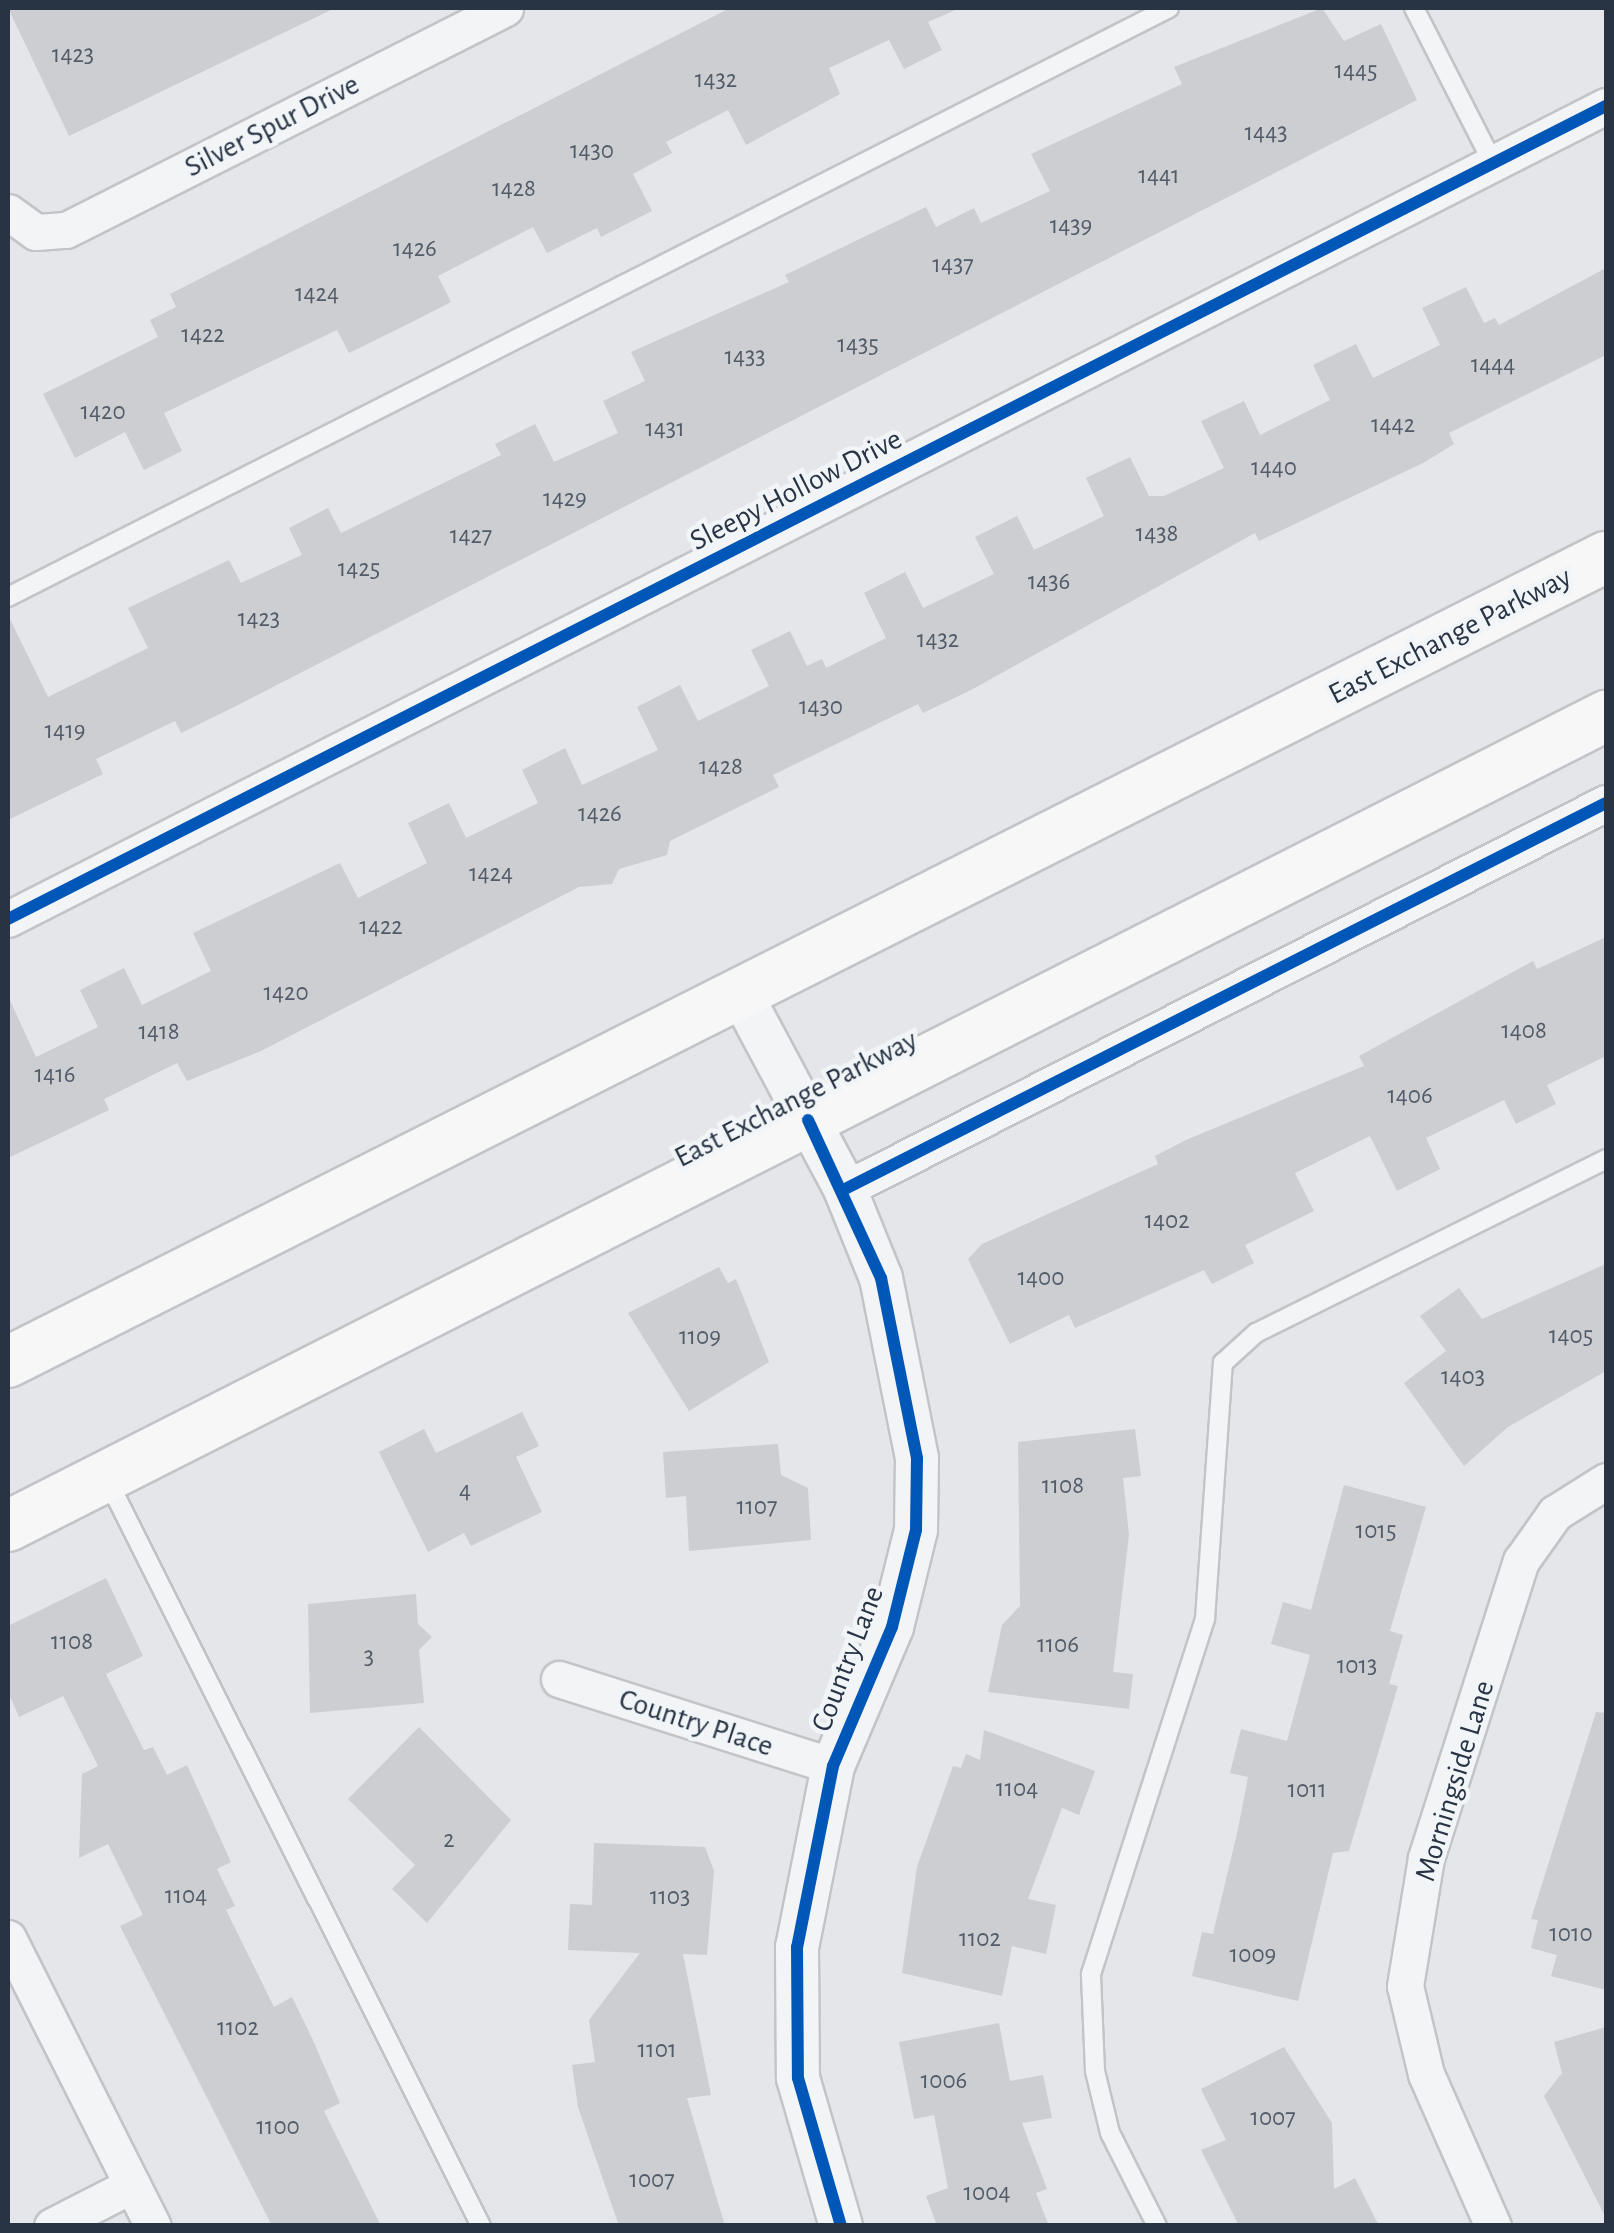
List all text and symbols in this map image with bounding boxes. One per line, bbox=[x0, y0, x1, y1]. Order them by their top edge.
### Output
house number: 1423 bbox=[52, 40, 94, 70]
house number: 1445 bbox=[1334, 56, 1378, 86]
house number: 1432 bbox=[695, 65, 737, 95]
street label: Silver Spur Drive bbox=[179, 67, 365, 185]
house number: 1443 bbox=[1245, 118, 1287, 148]
house number: 1430 bbox=[570, 136, 614, 166]
house number: 1441 bbox=[1138, 161, 1180, 191]
house number: 1428 bbox=[492, 174, 536, 204]
house number: 1439 bbox=[1050, 211, 1092, 241]
house number: 1426 bbox=[393, 234, 437, 264]
house number: 1437 bbox=[932, 250, 974, 280]
house number: 1424 bbox=[295, 279, 339, 309]
house number: 1422 bbox=[181, 320, 225, 350]
house number: 1435 bbox=[837, 330, 879, 360]
house number: 1433 bbox=[724, 342, 766, 372]
house number: 1444 bbox=[1471, 350, 1515, 380]
house number: 1420 bbox=[80, 397, 126, 427]
house number: 1442 bbox=[1371, 410, 1415, 440]
house number: 1431 bbox=[645, 414, 685, 444]
street label: Sleepy Hollow Drive bbox=[684, 421, 908, 559]
house number: 1440 bbox=[1251, 453, 1297, 483]
house number: 1429 bbox=[543, 484, 587, 514]
house number: 1438 bbox=[1136, 519, 1178, 549]
house number: 1427 bbox=[450, 521, 492, 551]
house number: 1425 bbox=[338, 554, 380, 584]
street label: East Exchange Parkway bbox=[1323, 559, 1577, 713]
house number: 1436 bbox=[1028, 567, 1070, 597]
house number: 1423 bbox=[238, 604, 280, 634]
house number: 1432 bbox=[917, 625, 959, 655]
house number: 1430 bbox=[799, 692, 843, 722]
house number: 1419 bbox=[45, 716, 85, 746]
house number: 1428 bbox=[699, 752, 743, 782]
house number: 1426 bbox=[578, 799, 622, 829]
house number: 1424 bbox=[469, 859, 513, 889]
house number: 1422 bbox=[359, 912, 403, 942]
house number: 1420 bbox=[263, 978, 309, 1008]
house number: 1408 bbox=[1501, 1016, 1547, 1046]
house number: 1418 bbox=[138, 1017, 180, 1047]
street label: East Exchange Parkway bbox=[669, 1022, 923, 1176]
house number: 1416 bbox=[35, 1060, 75, 1090]
house number: 1406 bbox=[1387, 1081, 1433, 1111]
house number: 1402 bbox=[1144, 1206, 1190, 1236]
house number: 1400 bbox=[1017, 1263, 1065, 1293]
house number: 1405 bbox=[1549, 1321, 1593, 1351]
house number: 1109 bbox=[679, 1322, 721, 1352]
house number: 1403 bbox=[1441, 1362, 1485, 1392]
house number: 1108 bbox=[1042, 1471, 1084, 1501]
house number: 4 bbox=[459, 1476, 471, 1506]
house number: 1107 bbox=[737, 1492, 777, 1522]
house number: 1015 bbox=[1356, 1516, 1396, 1546]
street label: Country Lane bbox=[804, 1581, 892, 1737]
house number: 1108 bbox=[51, 1627, 93, 1657]
house number: 1106 bbox=[1037, 1630, 1079, 1660]
house number: 3 bbox=[364, 1642, 374, 1672]
house number: 1013 bbox=[1337, 1651, 1377, 1681]
street label: Morningside Lane bbox=[1407, 1676, 1503, 1886]
street label: Country Place bbox=[614, 1681, 778, 1765]
house number: 1104 bbox=[996, 1774, 1038, 1804]
house number: 1011 bbox=[1288, 1775, 1326, 1805]
house number: 2 bbox=[443, 1825, 455, 1855]
house number: 1104 bbox=[165, 1881, 207, 1911]
house number: 1103 bbox=[650, 1882, 690, 1912]
house number: 1010 bbox=[1549, 1919, 1593, 1949]
house number: 1102 bbox=[959, 1924, 1001, 1954]
house number: 1009 bbox=[1230, 1940, 1276, 1970]
house number: 1102 bbox=[217, 2013, 259, 2043]
house number: 1101 bbox=[638, 2035, 676, 2065]
house number: 1006 bbox=[921, 2066, 967, 2096]
house number: 1007 bbox=[1250, 2103, 1296, 2133]
house number: 1100 bbox=[256, 2112, 300, 2142]
house number: 1007 bbox=[629, 2165, 675, 2195]
house number: 1004 bbox=[963, 2178, 1011, 2208]

